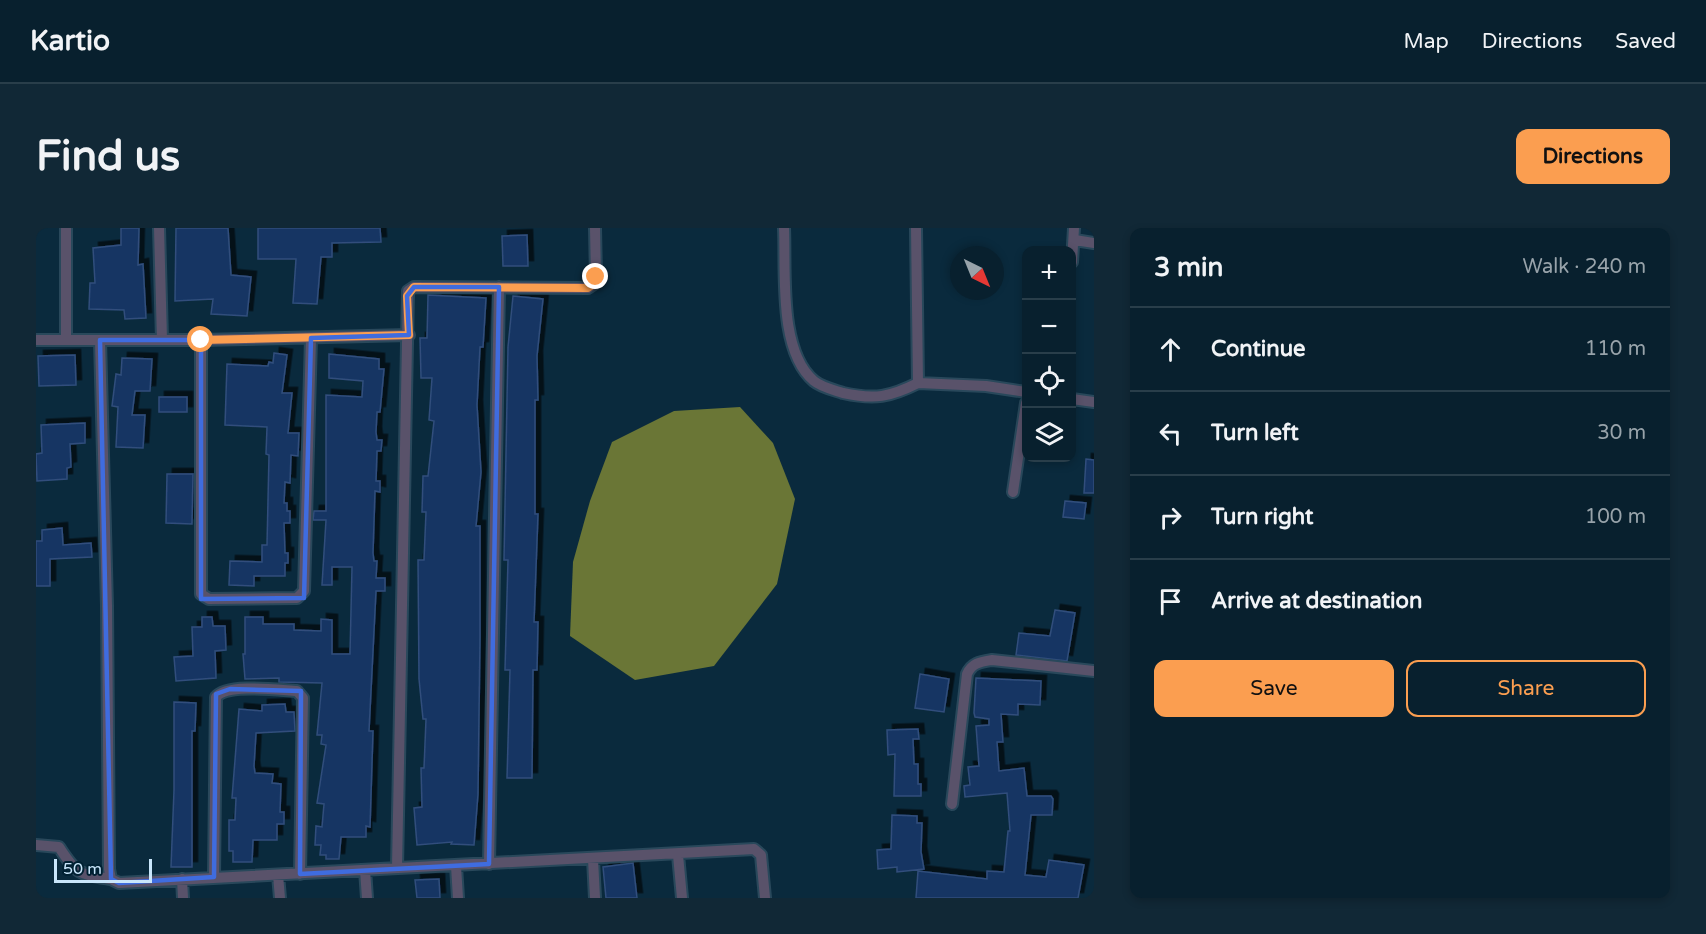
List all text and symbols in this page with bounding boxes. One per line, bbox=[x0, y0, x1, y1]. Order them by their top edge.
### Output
text: Kartio bbox=[30, 24, 110, 58]
text: Map bbox=[1403, 29, 1449, 54]
text: Directions bbox=[1482, 29, 1582, 54]
text: Saved bbox=[1615, 29, 1676, 54]
button: Directions bbox=[1516, 129, 1670, 184]
text: Find us bbox=[36, 131, 180, 182]
north arrow bbox=[950, 246, 1004, 300]
map controls bbox=[1022, 246, 1076, 462]
button: + bbox=[1022, 246, 1076, 300]
text: 3 min bbox=[1154, 252, 1223, 283]
text: Walk · 240 m bbox=[1523, 255, 1646, 279]
route end bbox=[582, 263, 608, 289]
button: − bbox=[1022, 300, 1076, 354]
route start bbox=[187, 326, 213, 352]
icon: ahead bbox=[1154, 333, 1187, 366]
text: Continue bbox=[1211, 336, 1306, 362]
text: 110 m bbox=[1585, 337, 1646, 361]
button: locate bbox=[1022, 354, 1076, 408]
button: layers bbox=[1022, 408, 1076, 462]
icon: left bbox=[1154, 417, 1187, 450]
text: Turn left bbox=[1211, 420, 1299, 446]
text: 30 m bbox=[1597, 421, 1646, 445]
icon: right bbox=[1154, 501, 1187, 534]
text: Turn right bbox=[1211, 504, 1313, 530]
text: 100 m bbox=[1585, 505, 1646, 529]
icon: arrive bbox=[1154, 585, 1187, 618]
text: Arrive at destination bbox=[1211, 588, 1422, 614]
button: Save bbox=[1154, 660, 1394, 717]
button: Share bbox=[1406, 660, 1646, 717]
scale bar bbox=[54, 856, 152, 884]
text: 50 m bbox=[63, 859, 102, 879]

